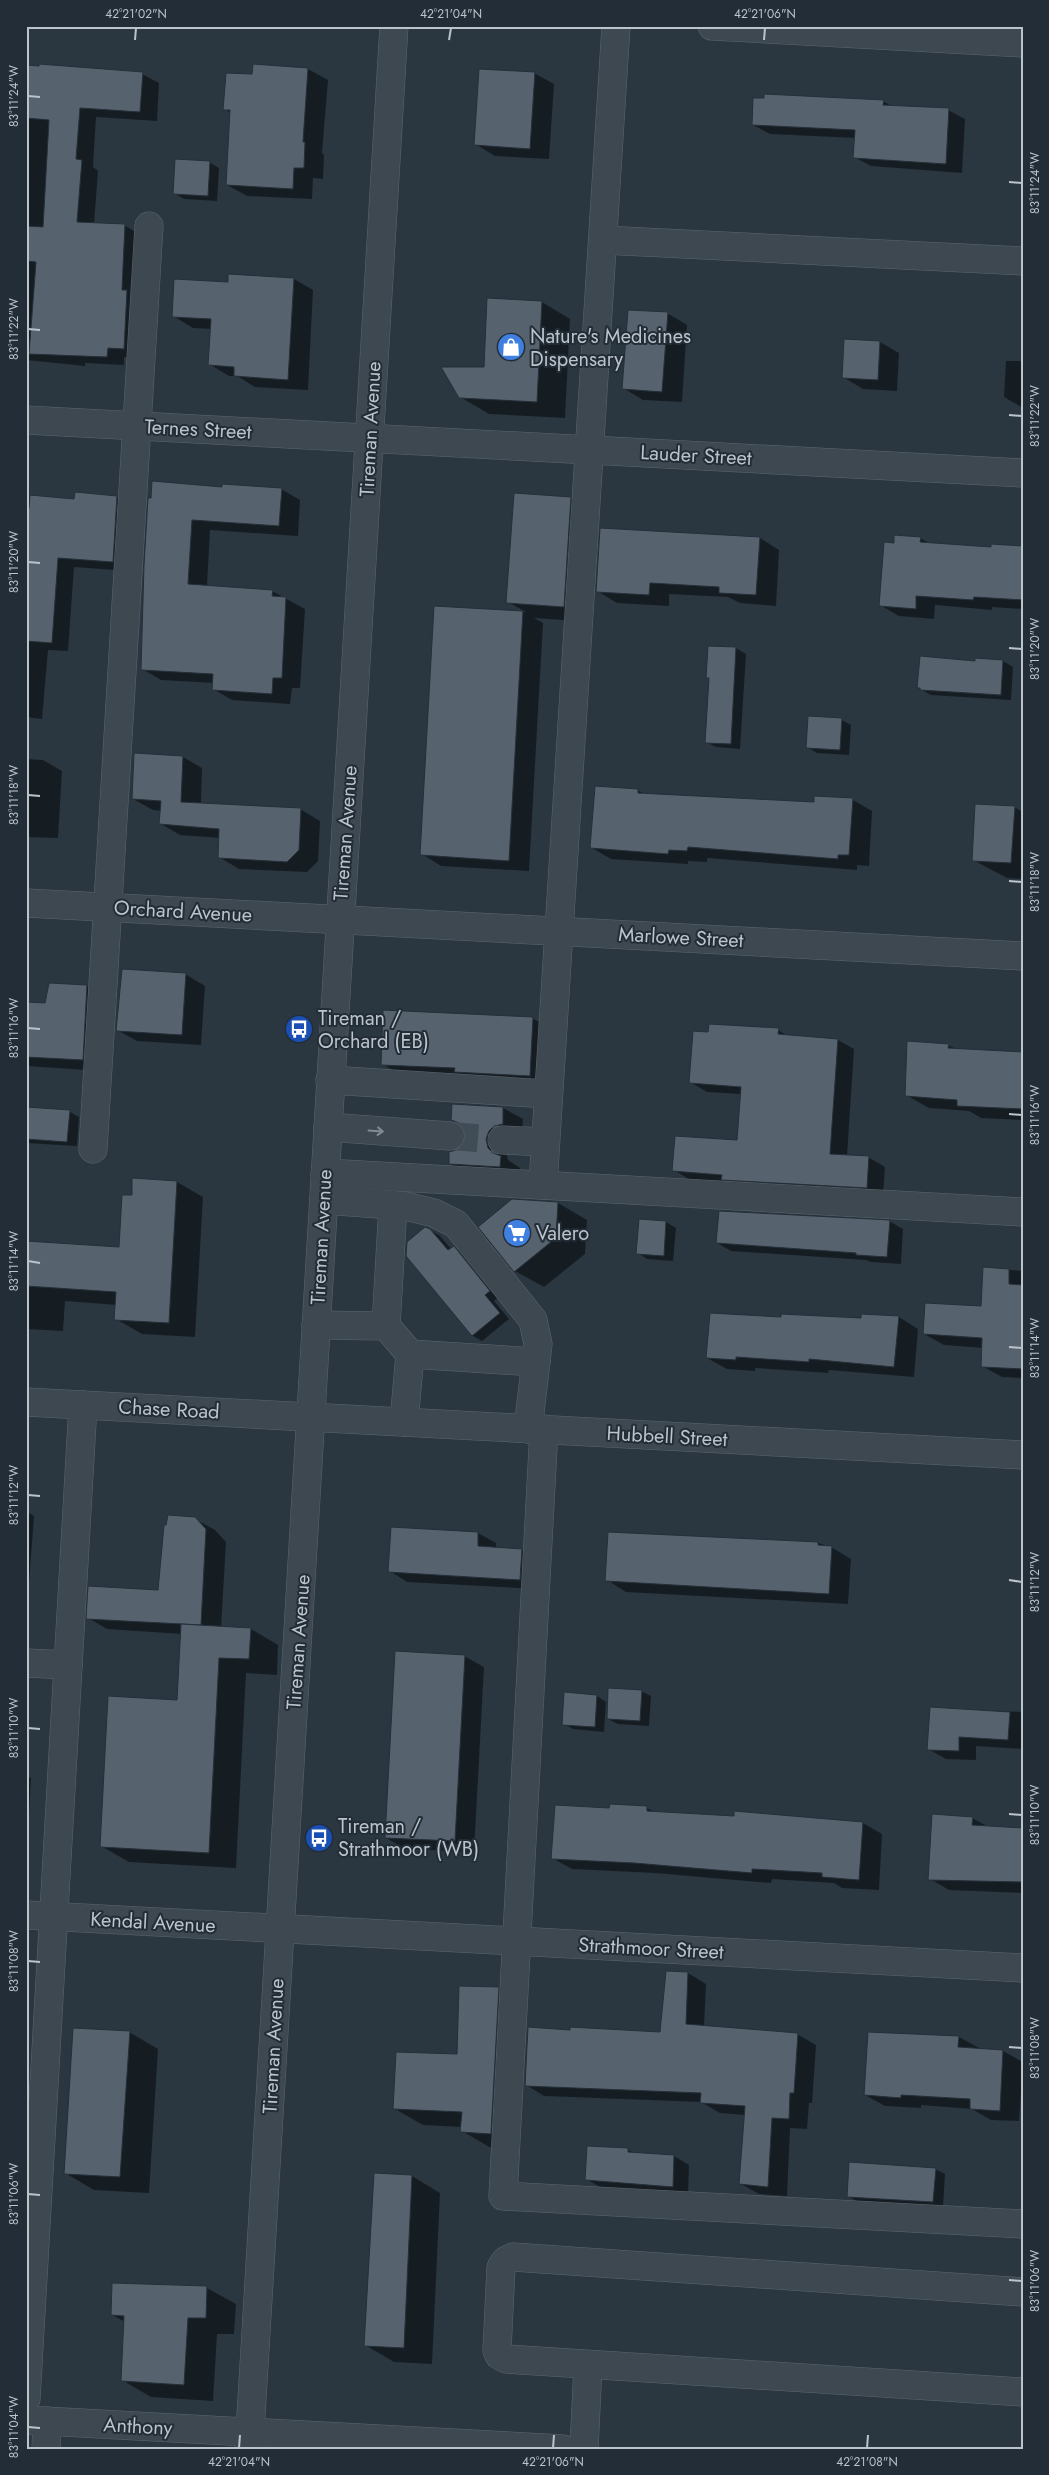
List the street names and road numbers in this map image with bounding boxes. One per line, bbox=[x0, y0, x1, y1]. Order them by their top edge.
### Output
street label: Tireman Avenue bbox=[352, 361, 389, 497]
street label: Ternes Street bbox=[144, 412, 252, 447]
street label: Lauder Street bbox=[640, 438, 753, 473]
street label: Tireman Avenue bbox=[326, 764, 365, 902]
street label: Orchard Avenue bbox=[113, 893, 253, 930]
street label: Marlowe Street bbox=[618, 920, 744, 955]
street label: Tireman Avenue bbox=[303, 1169, 340, 1305]
street label: Chase Road bbox=[118, 1392, 220, 1427]
street label: Hubbell Street bbox=[606, 1419, 728, 1454]
street label: Tireman Avenue bbox=[279, 1573, 318, 1711]
street label: Kendal Avenue bbox=[90, 1905, 216, 1940]
street label: Strathmoor Street bbox=[578, 1930, 725, 1967]
street label: Tireman Avenue bbox=[255, 1978, 292, 2114]
street label: Anthony bbox=[103, 2410, 173, 2443]

